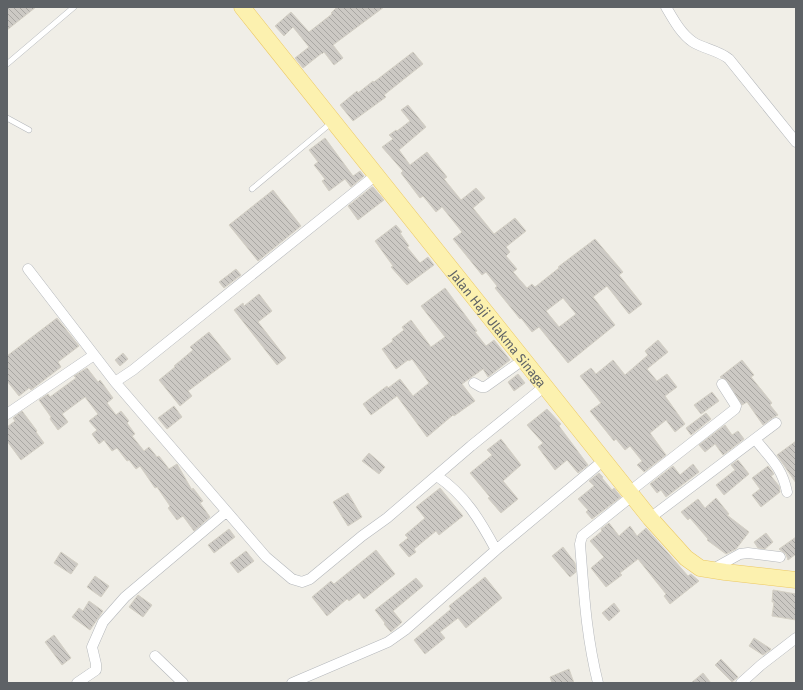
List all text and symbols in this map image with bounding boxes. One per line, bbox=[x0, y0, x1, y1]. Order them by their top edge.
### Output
street label: Jalan Haji Ulakma Sinaga bbox=[447, 267, 550, 390]

